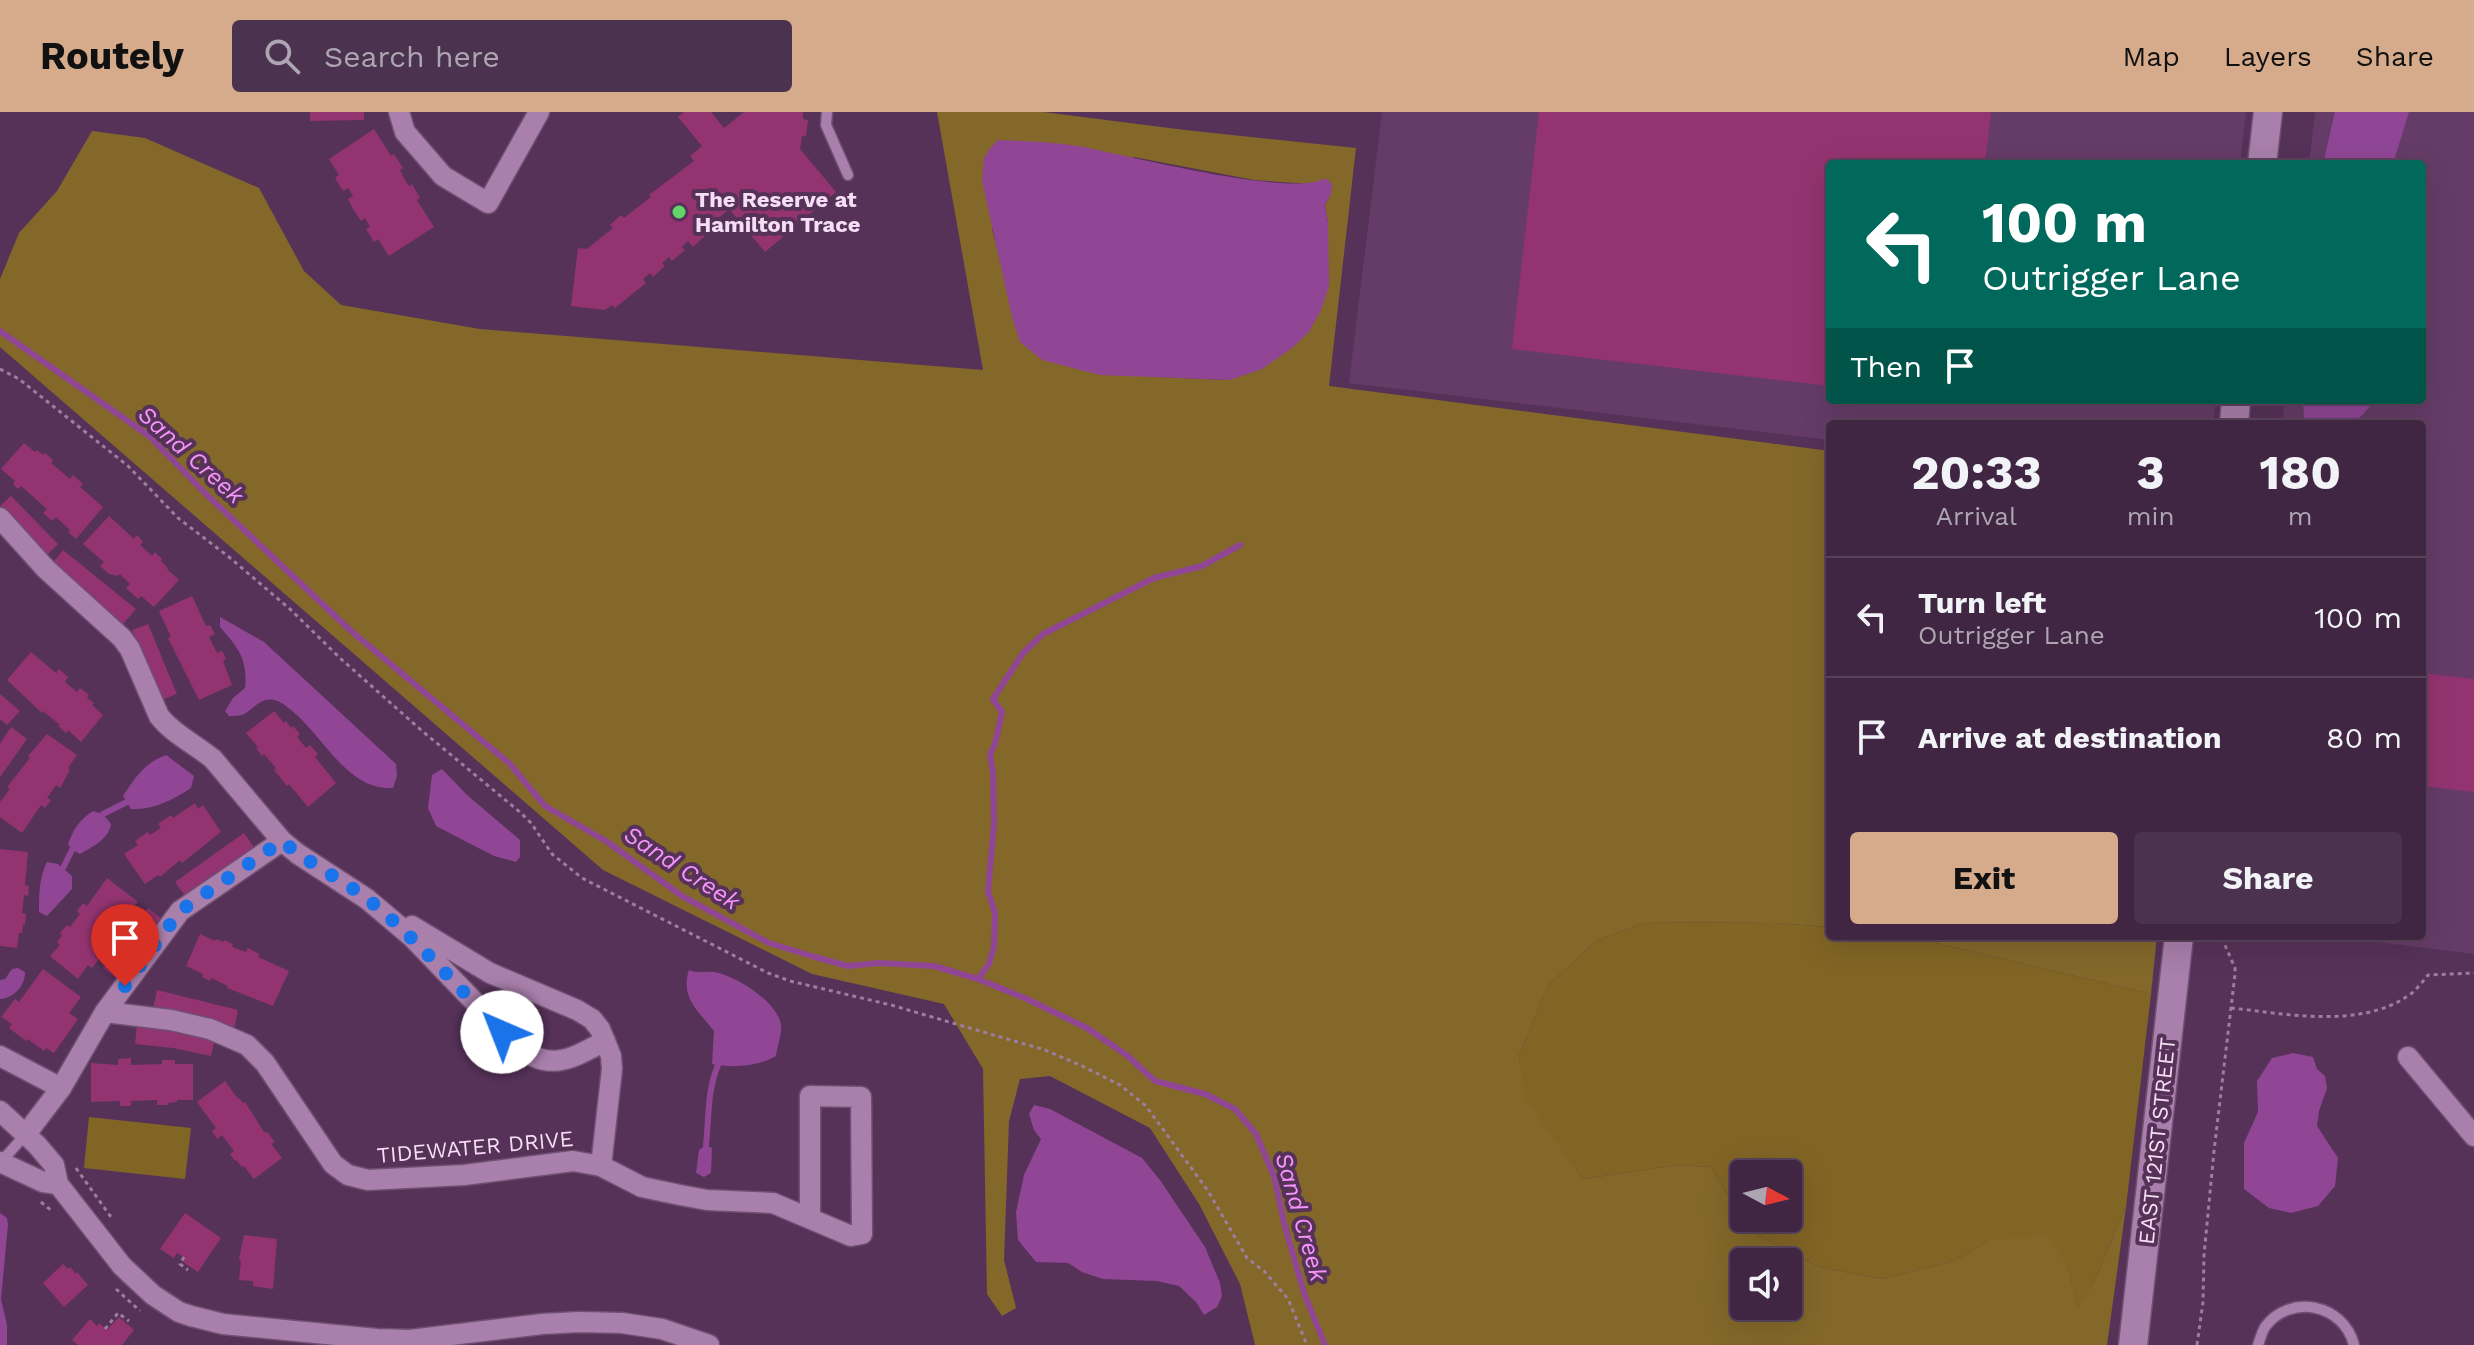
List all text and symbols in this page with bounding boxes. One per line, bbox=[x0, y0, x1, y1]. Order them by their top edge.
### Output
search box bbox=[232, 20, 792, 92]
text: Routely bbox=[40, 34, 184, 78]
icon: search bbox=[260, 34, 304, 78]
text: Search here bbox=[324, 39, 500, 74]
text: Map bbox=[2123, 40, 2180, 73]
text: Layers bbox=[2224, 40, 2312, 73]
text: Share bbox=[2356, 40, 2434, 73]
place label: The Reserve at Hamilton Trace bbox=[695, 187, 860, 237]
text: 100 m bbox=[1982, 190, 2147, 256]
icon: left bbox=[1850, 192, 1954, 296]
marker: The Reserve at Hamilton Trace bbox=[670, 203, 688, 221]
text: Outrigger Lane bbox=[1982, 257, 2241, 299]
icon: arrive bbox=[1938, 344, 1982, 388]
text: Then bbox=[1850, 349, 1922, 384]
water label: Sand Creek bbox=[132, 400, 250, 510]
text: 20:33 bbox=[1911, 444, 2042, 501]
text: 3 bbox=[2136, 444, 2165, 501]
text: 180 bbox=[2259, 444, 2341, 501]
text: Arrival bbox=[1936, 501, 2017, 531]
text: min bbox=[2127, 501, 2175, 531]
text: m bbox=[2288, 501, 2313, 531]
text: Turn left bbox=[1918, 585, 2046, 620]
icon: left bbox=[1850, 595, 1894, 639]
text: 100 m bbox=[2314, 600, 2402, 635]
text: Outrigger Lane bbox=[1918, 620, 2105, 650]
icon: arrive bbox=[1850, 715, 1894, 759]
text: Arrive at destination bbox=[1918, 720, 2222, 755]
text: 80 m bbox=[2326, 720, 2402, 755]
water label: Sand Creek bbox=[619, 820, 746, 916]
button: Exit bbox=[1850, 832, 2118, 924]
button: Share bbox=[2134, 832, 2402, 924]
pin bbox=[91, 904, 159, 986]
icon: arrive bbox=[103, 916, 147, 960]
position arrow bbox=[460, 990, 544, 1074]
street label: EAST 121ST STREET bbox=[2134, 1036, 2180, 1246]
street label: TIDEWATER DRIVE bbox=[376, 1126, 574, 1168]
water label: Sand Creek bbox=[1269, 1149, 1333, 1286]
north arrow bbox=[1730, 1160, 1802, 1232]
map controls bbox=[1730, 1160, 1802, 1320]
button: sound bbox=[1730, 1248, 1802, 1320]

